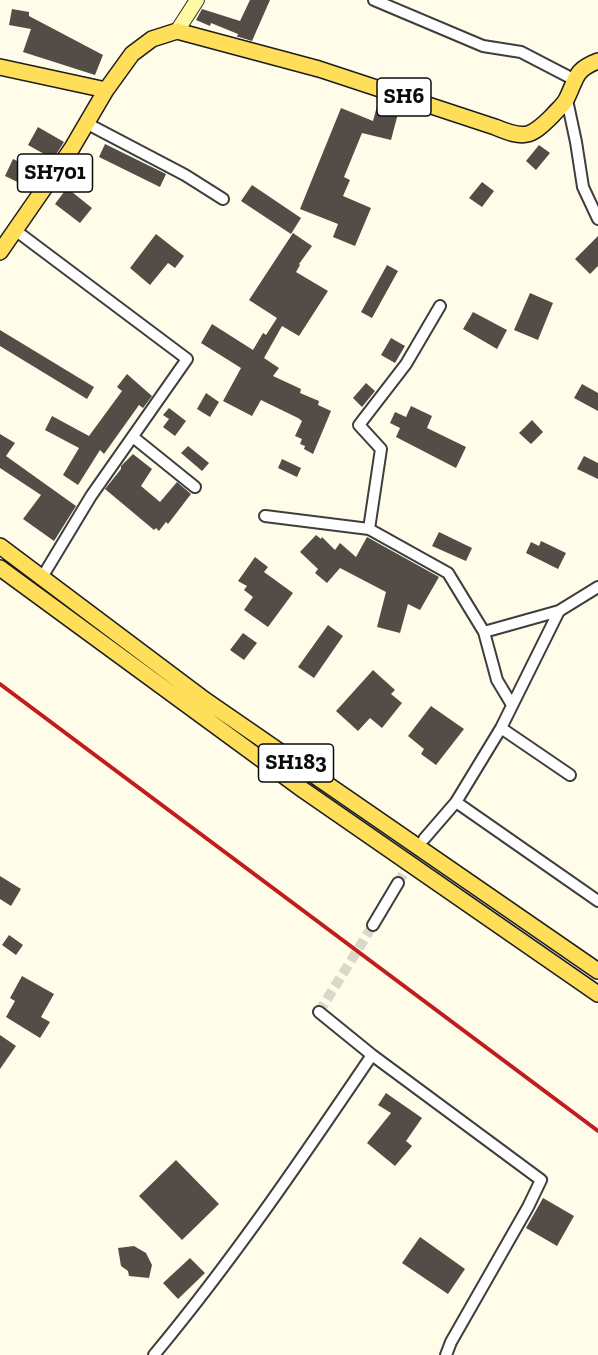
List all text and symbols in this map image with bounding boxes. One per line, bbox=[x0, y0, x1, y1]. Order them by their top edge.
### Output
road number: SH6 bbox=[377, 78, 431, 116]
road number: SH701 bbox=[17, 154, 92, 192]
road number: SH183 bbox=[258, 744, 334, 782]

